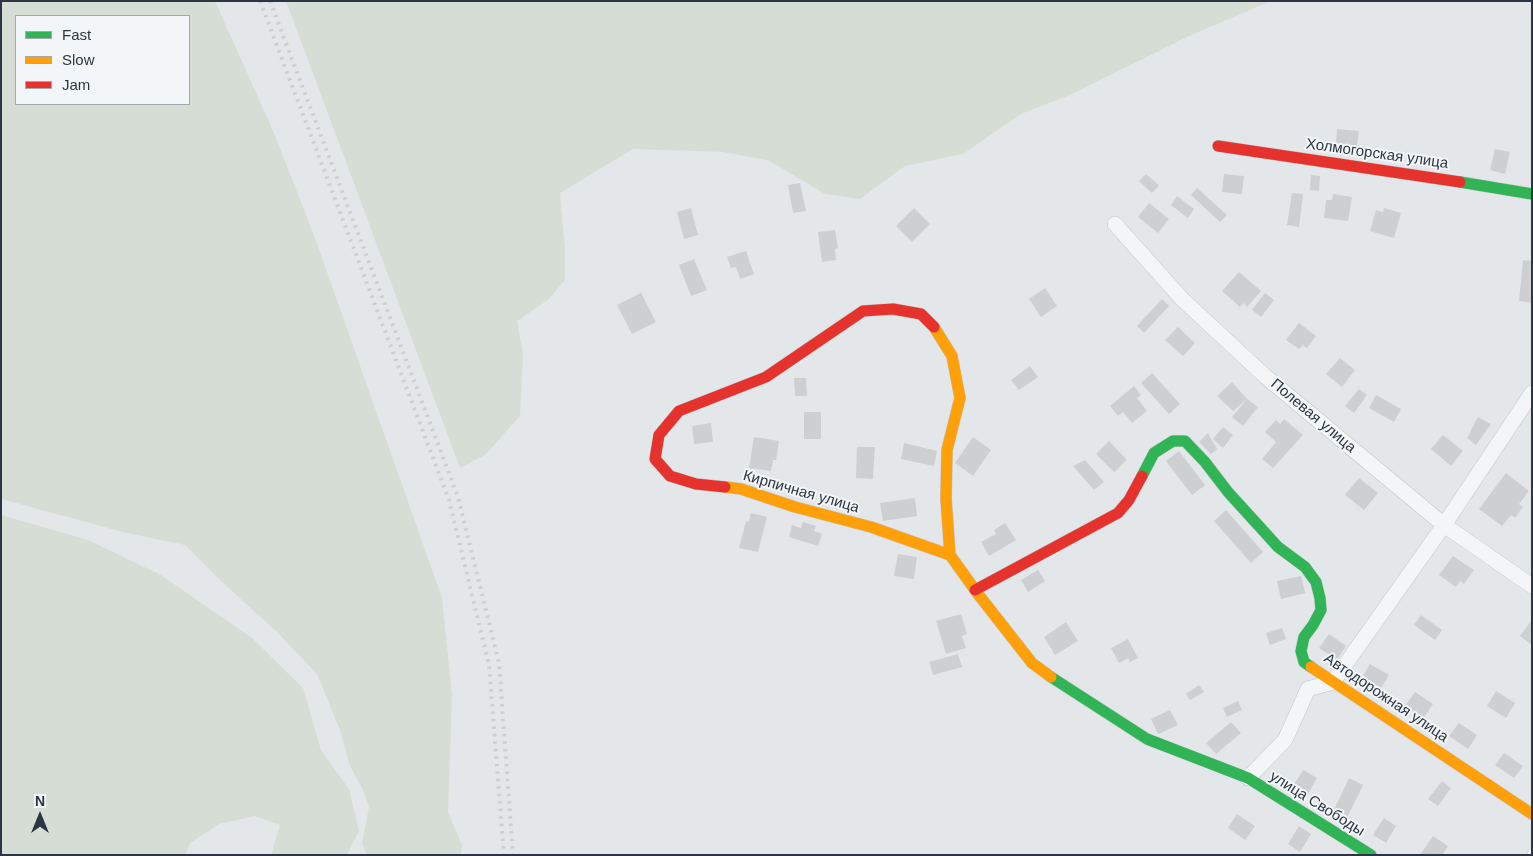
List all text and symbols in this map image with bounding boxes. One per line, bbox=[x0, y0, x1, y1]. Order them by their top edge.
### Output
legend bbox=[15, 15, 190, 105]
text: Fast bbox=[62, 26, 91, 43]
text: Slow bbox=[62, 51, 95, 68]
text: Jam bbox=[62, 76, 90, 93]
street label: Холмогорская улица bbox=[1305, 135, 1449, 173]
street label: Полевая улица bbox=[1267, 375, 1359, 457]
street label: Кирпичная улица bbox=[741, 467, 861, 517]
street label: Автодорожная улица bbox=[1320, 650, 1452, 746]
street label: улица Свободы bbox=[1266, 768, 1368, 840]
north arrow bbox=[15, 791, 65, 841]
text: N bbox=[35, 793, 45, 809]

